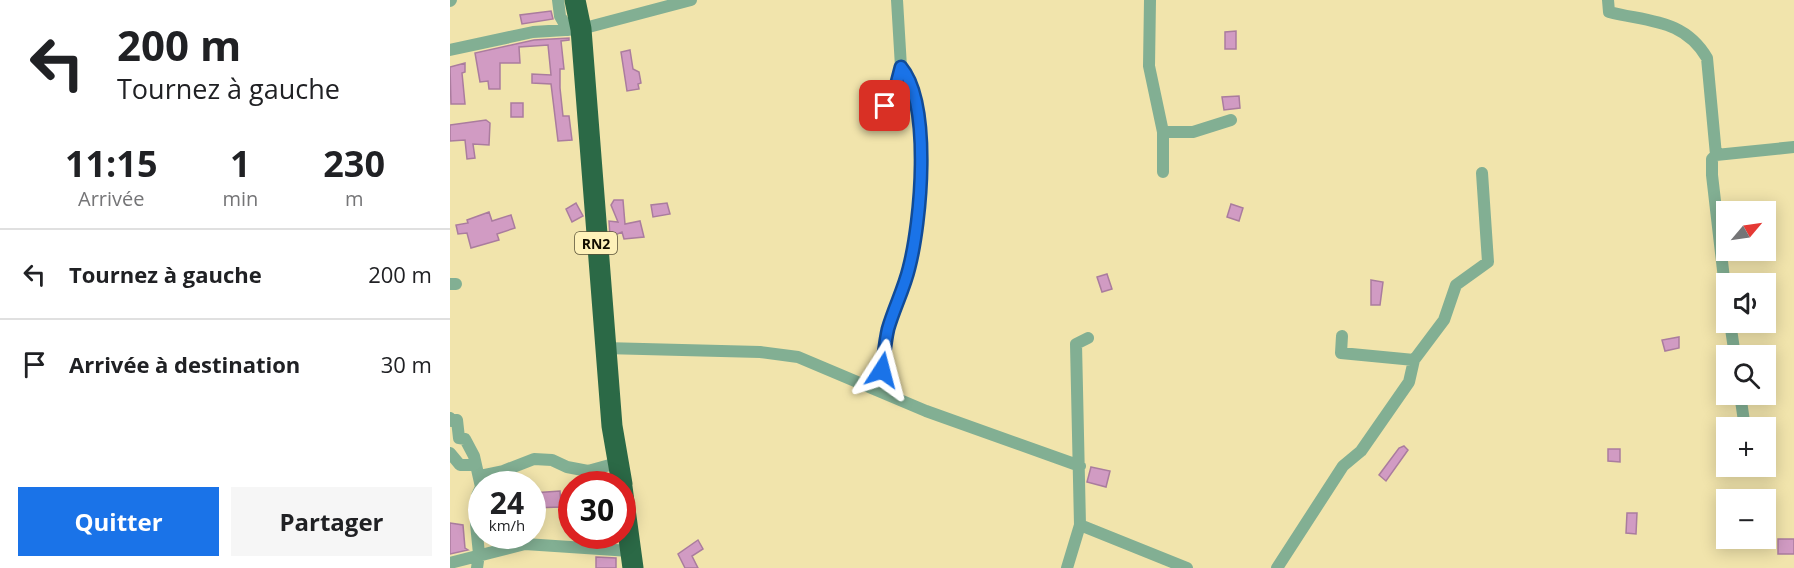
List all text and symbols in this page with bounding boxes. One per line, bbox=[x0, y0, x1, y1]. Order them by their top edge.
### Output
text: 200 m bbox=[117, 16, 241, 73]
icon: left bbox=[18, 24, 96, 102]
text: Tournez à gauche bbox=[117, 70, 340, 107]
pin bbox=[859, 80, 910, 131]
icon: arrive bbox=[868, 89, 901, 122]
text: 11:15 bbox=[65, 139, 158, 188]
text: 1 bbox=[230, 139, 251, 188]
text: 230 bbox=[323, 139, 385, 188]
text: Arrivée bbox=[78, 185, 144, 212]
text: min bbox=[222, 185, 258, 212]
text: m bbox=[345, 185, 363, 212]
north arrow bbox=[1716, 201, 1776, 261]
map controls bbox=[1716, 201, 1776, 549]
road number: RN2 bbox=[575, 232, 617, 254]
icon: left bbox=[18, 258, 51, 291]
text: Tournez à gauche bbox=[69, 259, 262, 289]
text: 200 m bbox=[368, 259, 432, 289]
button: sound bbox=[1716, 273, 1776, 333]
position arrow bbox=[850, 338, 914, 402]
button: search bbox=[1716, 345, 1776, 405]
icon: arrive bbox=[18, 348, 51, 381]
text: Arrivée à destination bbox=[69, 349, 300, 379]
text: 30 m bbox=[381, 349, 432, 379]
button: + bbox=[1716, 417, 1776, 477]
speed limit sign: 30 bbox=[558, 471, 636, 549]
text: 24 bbox=[490, 482, 524, 523]
button: Quitter bbox=[18, 487, 219, 556]
button: Partager bbox=[231, 487, 432, 556]
button: − bbox=[1716, 489, 1776, 549]
text: km/h bbox=[489, 515, 525, 535]

